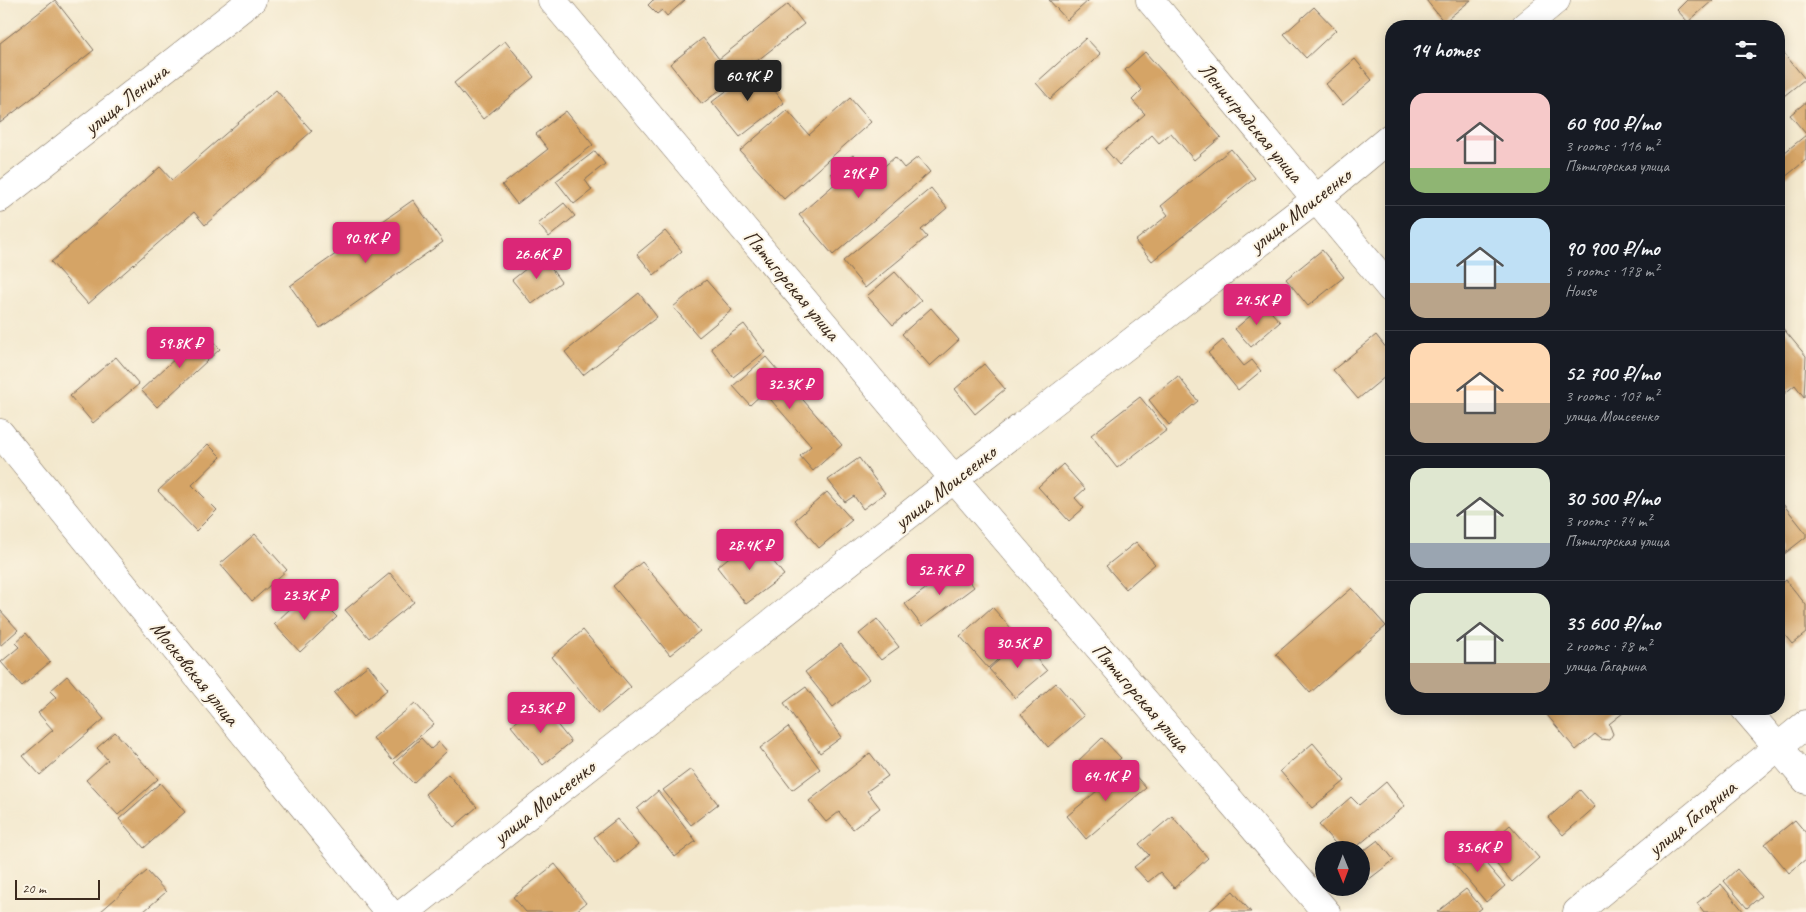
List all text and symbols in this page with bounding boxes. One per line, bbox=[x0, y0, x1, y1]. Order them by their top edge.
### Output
icon: filters bbox=[1732, 36, 1760, 64]
text: 14 homes bbox=[1410, 37, 1479, 63]
street label: улица Ленина bbox=[77, 57, 175, 141]
street label: Ленинградская улица bbox=[1193, 57, 1310, 188]
pin: 60.9K ₽ bbox=[702, 59, 794, 102]
text: 60.9K ₽ bbox=[725, 66, 771, 86]
text: 60 900 ₽/mo bbox=[1565, 110, 1660, 136]
icon: home bbox=[1450, 113, 1510, 173]
text: 3 rooms · 116 m² bbox=[1565, 136, 1659, 156]
pin: 29K ₽ bbox=[824, 156, 894, 199]
text: Пятигорская улица bbox=[1565, 156, 1669, 176]
street label: улица Моисеенко bbox=[1242, 161, 1358, 259]
text: 29K ₽ bbox=[842, 163, 876, 183]
pin: 90.9K ₽ bbox=[320, 222, 412, 264]
street label: Пятигорская улица bbox=[738, 224, 847, 347]
text: 90.9K ₽ bbox=[344, 228, 388, 248]
text: 90 900 ₽/mo bbox=[1565, 235, 1660, 261]
pin: 26.6K ₽ bbox=[491, 238, 583, 280]
icon: home bbox=[1450, 238, 1510, 298]
text: 26.6K ₽ bbox=[514, 244, 560, 264]
text: 5 rooms · 178 m² bbox=[1565, 261, 1659, 281]
text: House bbox=[1565, 281, 1596, 301]
pin: 24.5K ₽ bbox=[1211, 284, 1303, 326]
text: 24.5K ₽ bbox=[1235, 290, 1279, 310]
pin: 59.8K ₽ bbox=[134, 326, 226, 369]
text: 59.8K ₽ bbox=[158, 333, 202, 353]
text: 52 700 ₽/mo bbox=[1565, 360, 1660, 386]
icon: home bbox=[1450, 363, 1510, 423]
pin: 32.3K ₽ bbox=[744, 368, 836, 410]
text: 32.3K ₽ bbox=[767, 374, 813, 394]
text: 3 rooms · 107 m² bbox=[1565, 386, 1659, 406]
text: улица Моисеенко bbox=[1565, 406, 1658, 426]
street label: улица Моисеенко bbox=[887, 438, 1003, 536]
text: 30 500 ₽/mo bbox=[1565, 485, 1660, 511]
icon: home bbox=[1450, 488, 1510, 548]
text: 3 rooms · 74 m² bbox=[1565, 511, 1651, 531]
pin: 28.4K ₽ bbox=[704, 528, 796, 571]
text: Пятигорская улица bbox=[1565, 531, 1669, 551]
text: 28.4K ₽ bbox=[727, 535, 773, 555]
pin: 52.7K ₽ bbox=[894, 554, 986, 596]
text: 52.7K ₽ bbox=[918, 560, 962, 580]
pin: 23.3K ₽ bbox=[259, 578, 351, 621]
text: 23.3K ₽ bbox=[282, 585, 328, 605]
text: 35 600 ₽/mo bbox=[1565, 610, 1660, 636]
icon: home bbox=[1450, 613, 1510, 673]
street label: Московская улица bbox=[145, 615, 246, 732]
pin: 30.5K ₽ bbox=[972, 626, 1064, 669]
text: 30.5K ₽ bbox=[996, 633, 1040, 653]
text: 2 rooms · 78 m² bbox=[1565, 636, 1651, 656]
street label: Пятигорская улица bbox=[1086, 637, 1197, 758]
text: улица Гагарина bbox=[1565, 656, 1646, 676]
pin: 25.3K ₽ bbox=[495, 692, 587, 734]
text: 25.3K ₽ bbox=[519, 698, 563, 718]
street label: улица Моисеенко bbox=[486, 753, 602, 851]
pin: 64.1K ₽ bbox=[1060, 760, 1152, 802]
text: 64.1K ₽ bbox=[1083, 766, 1129, 786]
street label: улица Гагарина bbox=[1641, 773, 1743, 863]
pin: 35.6K ₽ bbox=[1432, 830, 1524, 873]
text: 35.6K ₽ bbox=[1455, 837, 1501, 857]
north arrow bbox=[1315, 841, 1370, 896]
map controls bbox=[1315, 841, 1370, 896]
scale bar bbox=[15, 877, 100, 900]
text: 20 m bbox=[22, 880, 46, 897]

